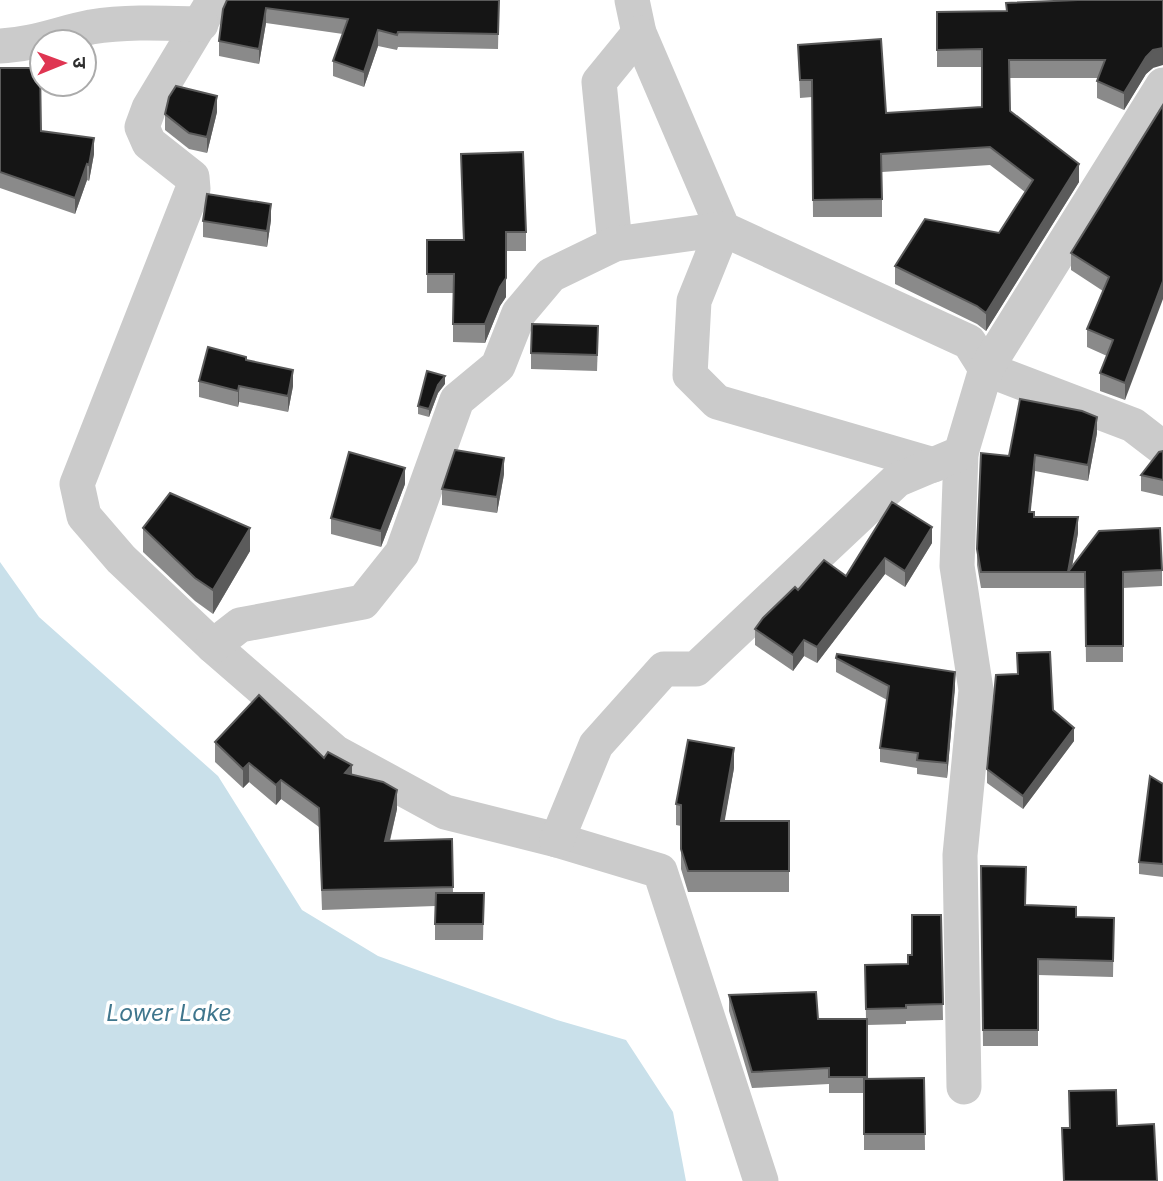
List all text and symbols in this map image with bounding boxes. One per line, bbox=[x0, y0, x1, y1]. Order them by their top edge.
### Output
north arrow bbox=[28, 28, 98, 98]
text: उ bbox=[68, 57, 91, 69]
water label: Lower Lake bbox=[106, 999, 232, 1027]

